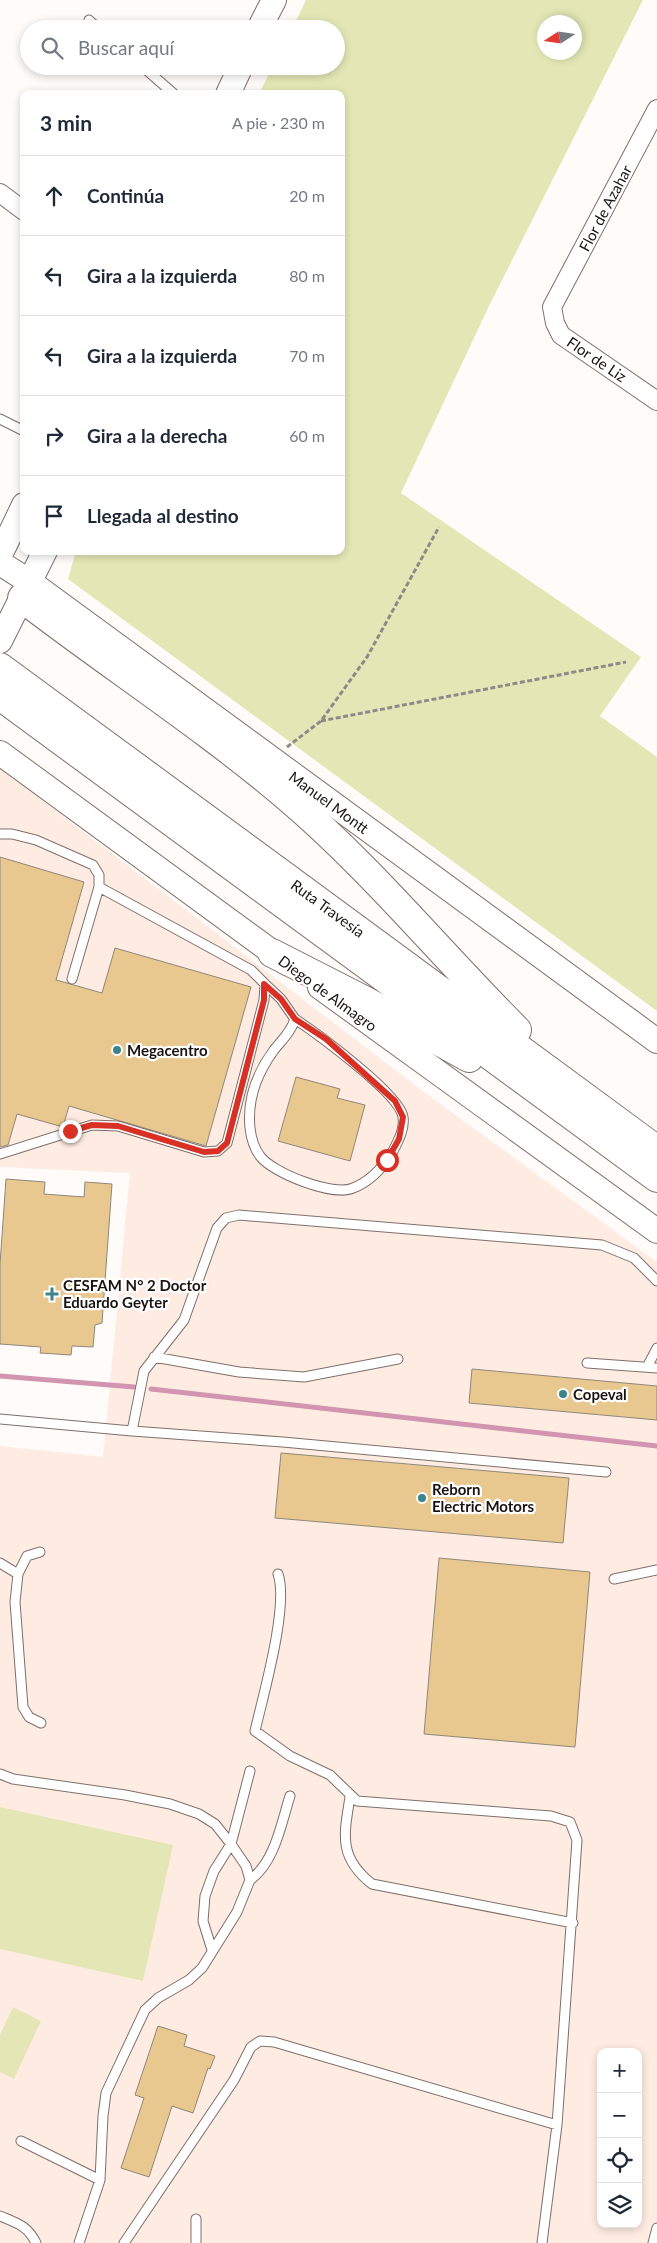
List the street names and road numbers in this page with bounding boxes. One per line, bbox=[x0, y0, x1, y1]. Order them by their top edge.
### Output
street label: Flor de Azahar bbox=[575, 161, 635, 254]
street label: Flor de Liz bbox=[564, 333, 630, 385]
street label: Manuel Montt bbox=[286, 767, 373, 837]
street label: Ruta Travesía bbox=[288, 875, 368, 941]
street label: Diego de Almagro bbox=[275, 951, 381, 1035]

